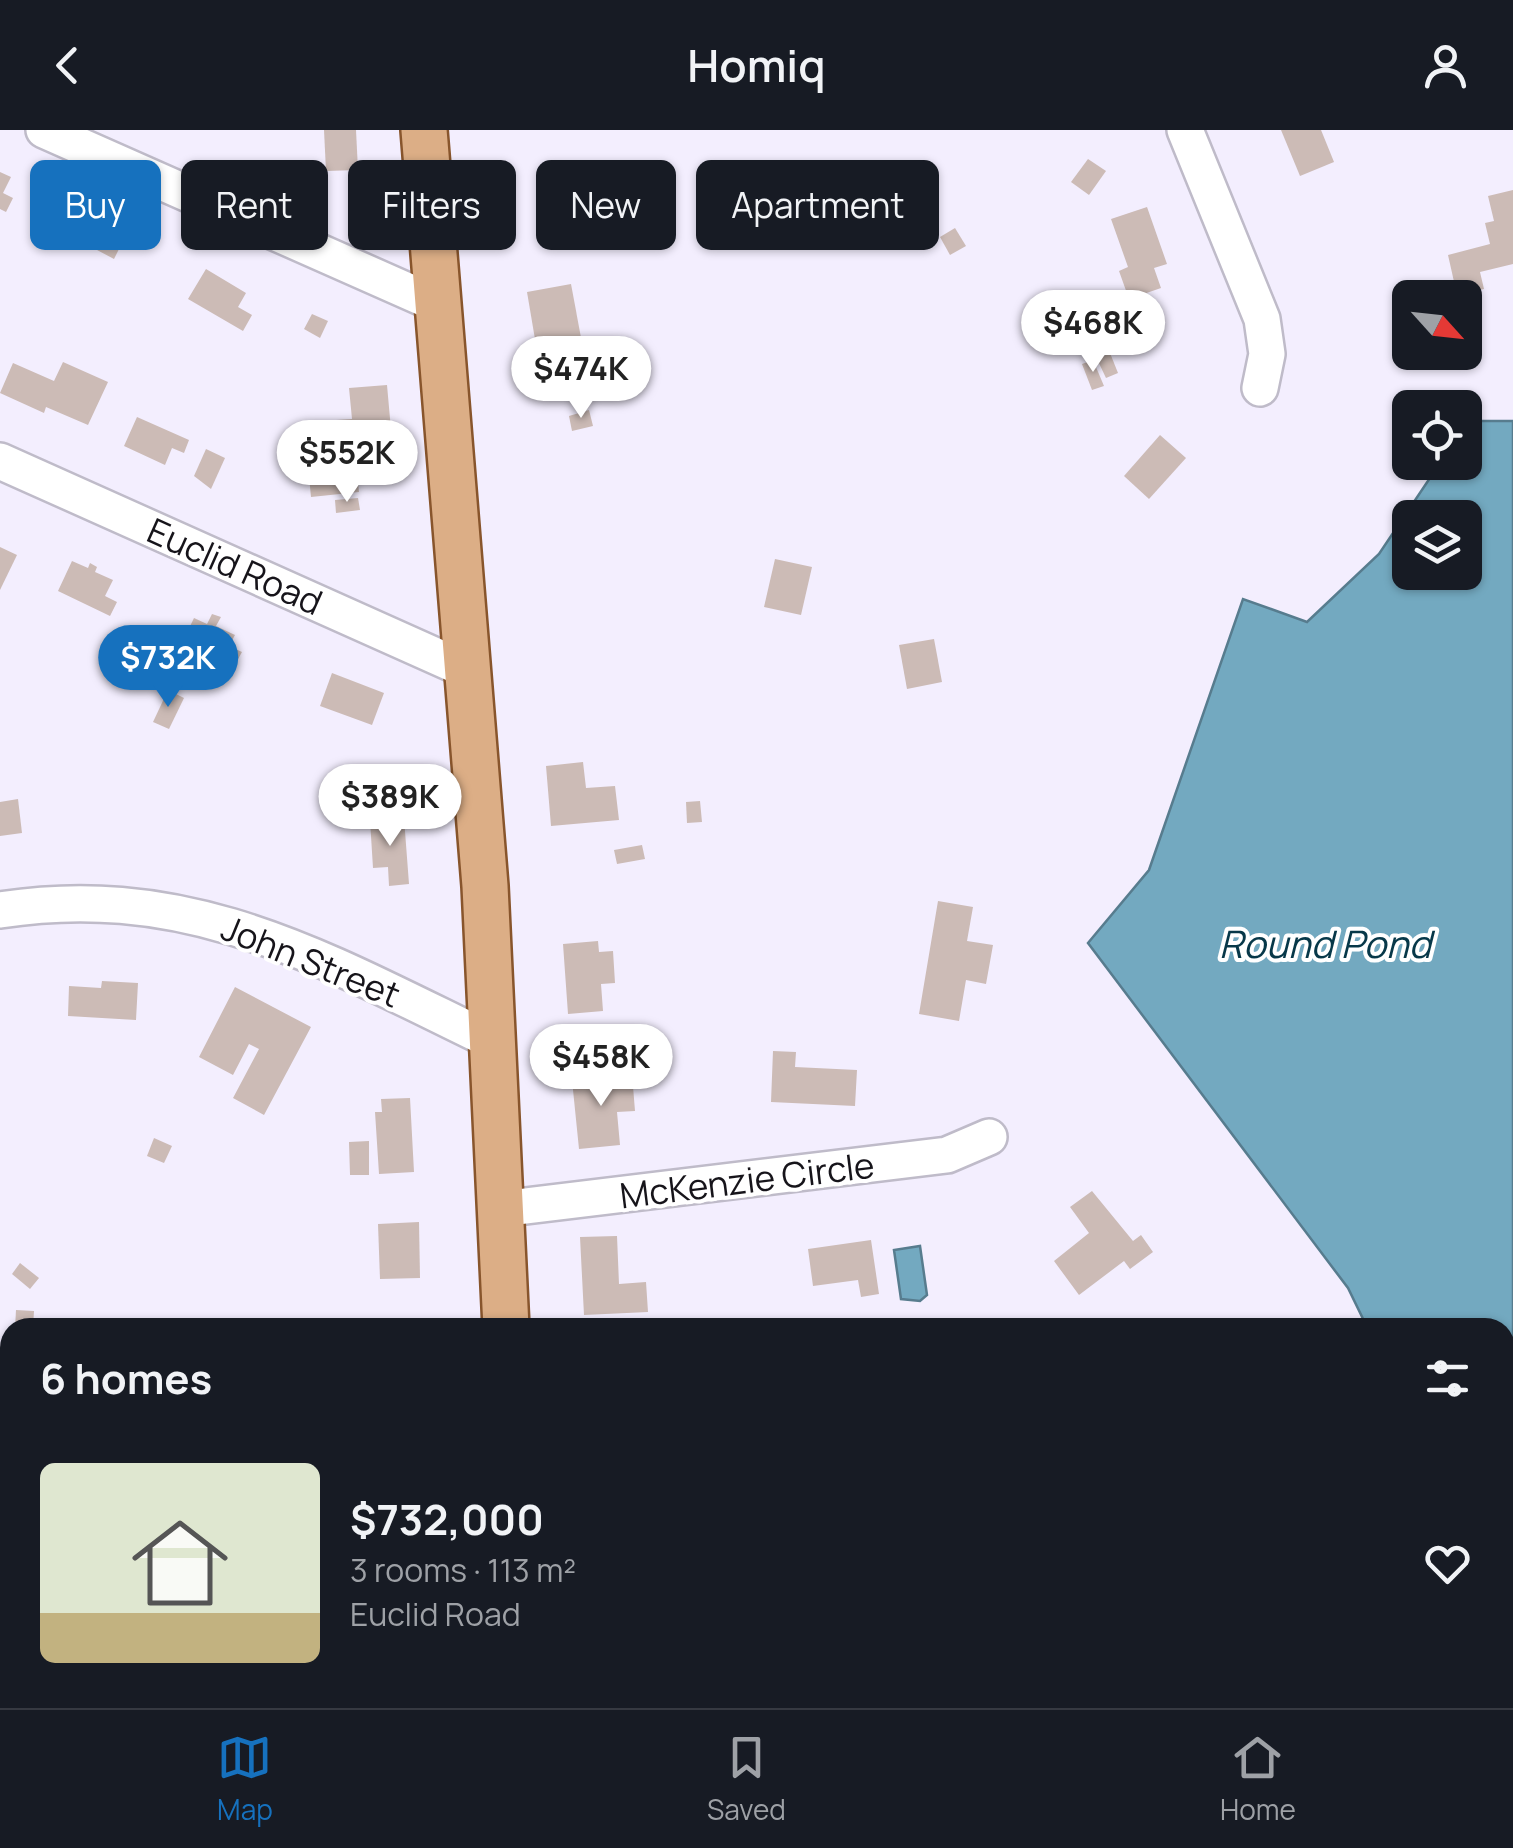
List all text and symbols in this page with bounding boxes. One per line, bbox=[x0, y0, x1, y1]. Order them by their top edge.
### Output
text: Homiq bbox=[687, 34, 826, 96]
icon: back bbox=[40, 38, 95, 93]
icon: person bbox=[1418, 38, 1473, 93]
chip: Buy bbox=[30, 160, 161, 250]
chip: Rent bbox=[181, 160, 328, 250]
chip: Filters bbox=[348, 160, 516, 250]
chip: New bbox=[536, 160, 676, 250]
chip: Apartment bbox=[696, 160, 939, 250]
north arrow bbox=[1392, 280, 1482, 370]
map controls bbox=[1392, 280, 1482, 590]
pin: $468K bbox=[1023, 290, 1163, 375]
text: $468K bbox=[1043, 300, 1143, 344]
pin: $474K bbox=[511, 336, 651, 421]
text: $474K bbox=[533, 346, 629, 390]
button: locate bbox=[1392, 390, 1482, 480]
pin: $552K bbox=[277, 420, 417, 505]
text: $552K bbox=[299, 430, 395, 474]
button: layers bbox=[1392, 500, 1482, 590]
street label: Euclid Road bbox=[140, 506, 330, 626]
pin: $732K bbox=[98, 625, 238, 710]
text: $732K bbox=[120, 635, 216, 679]
pin: $389K bbox=[320, 764, 460, 849]
text: $389K bbox=[341, 774, 439, 818]
street label: John Street bbox=[215, 903, 407, 1019]
water label: Round Pond bbox=[1219, 917, 1435, 969]
pin: $458K bbox=[531, 1024, 671, 1109]
text: $458K bbox=[552, 1034, 650, 1078]
street label: McKenzie Circle bbox=[617, 1141, 877, 1219]
text: 6 homes bbox=[40, 1349, 212, 1407]
icon: filters bbox=[1420, 1351, 1475, 1406]
text: $732,000 bbox=[350, 1490, 544, 1548]
icon: home bbox=[120, 1503, 240, 1623]
icon: heart bbox=[1420, 1536, 1475, 1591]
text: 3 rooms · 113 m² bbox=[350, 1548, 576, 1592]
text: Euclid Road bbox=[350, 1592, 521, 1636]
tab: Map bbox=[217, 1730, 273, 1828]
tab: Saved bbox=[707, 1730, 786, 1828]
tab: Home bbox=[1220, 1730, 1296, 1828]

